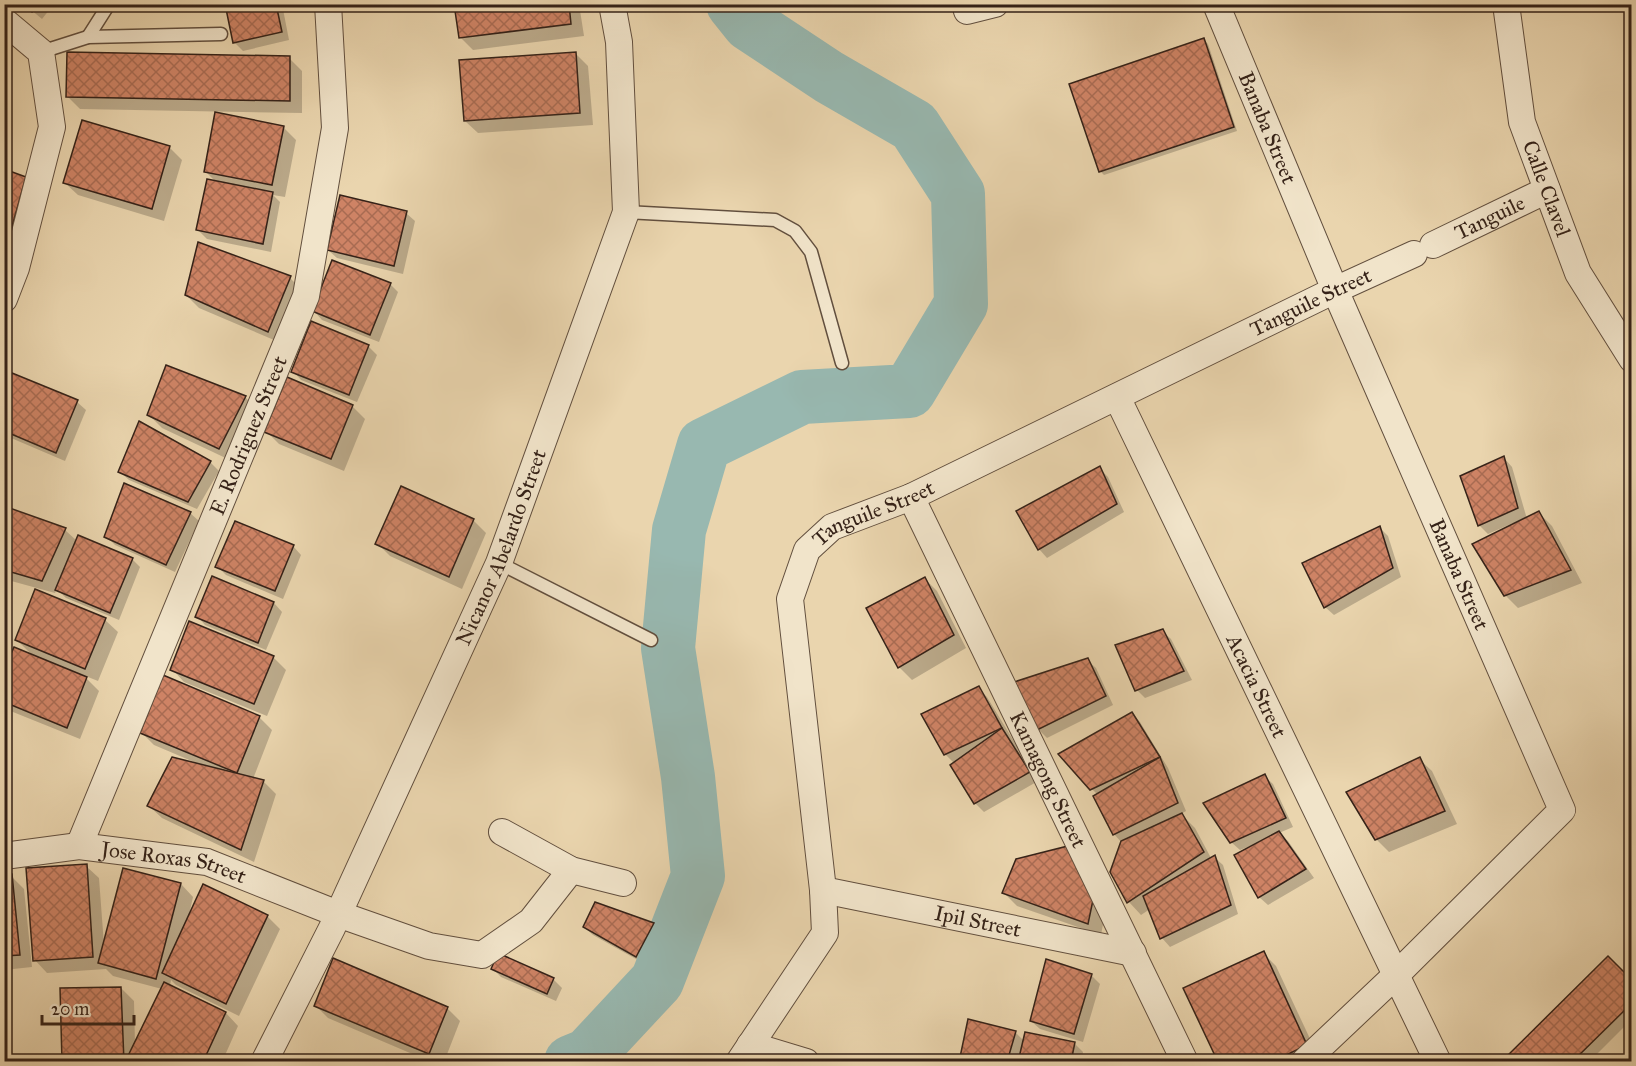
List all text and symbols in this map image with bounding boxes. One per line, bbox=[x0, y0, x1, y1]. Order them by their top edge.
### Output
street label: Banaba Street bbox=[1233, 68, 1303, 188]
street label: Calle Clavel bbox=[1517, 137, 1576, 241]
street label: Tanguile bbox=[1450, 190, 1529, 246]
street label: Tanguile Street bbox=[1246, 262, 1376, 342]
street label: E. Rodriguez Street bbox=[204, 352, 293, 519]
street label: Nicanor Abelardo Street bbox=[450, 445, 552, 650]
street label: Tanguile Street bbox=[807, 474, 939, 552]
street label: Banaba Street bbox=[1423, 515, 1495, 634]
street label: Acacia Street bbox=[1220, 629, 1293, 743]
street label: Kamagong Street bbox=[1004, 707, 1092, 853]
street label: Jose Roxas Street bbox=[98, 836, 251, 889]
street label: Ipil Street bbox=[932, 900, 1024, 943]
scale bar bbox=[42, 988, 134, 1026]
text: 20 m bbox=[51, 998, 89, 1020]

